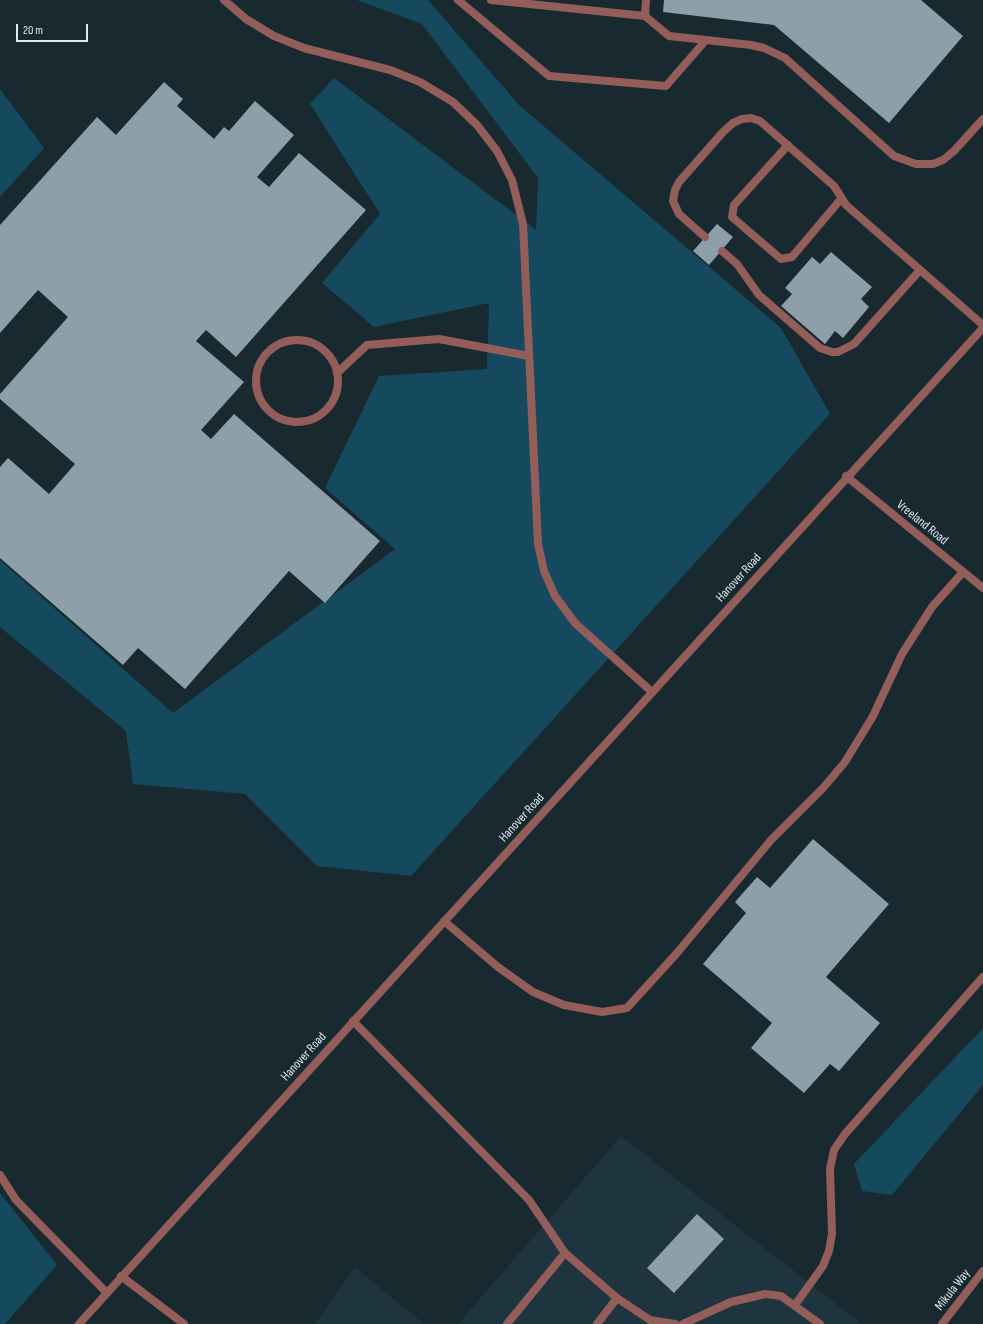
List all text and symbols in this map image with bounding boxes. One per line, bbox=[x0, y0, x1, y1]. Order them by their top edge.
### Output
scale bar bbox=[18, 16, 90, 42]
text: 20 m bbox=[23, 23, 43, 38]
street label: Vreeland Road bbox=[893, 498, 951, 548]
street label: Hanover Road bbox=[713, 550, 765, 606]
street label: Hanover Road bbox=[496, 790, 548, 846]
street label: Hanover Road bbox=[278, 1029, 330, 1085]
street label: Mikula Way bbox=[932, 1266, 974, 1314]

